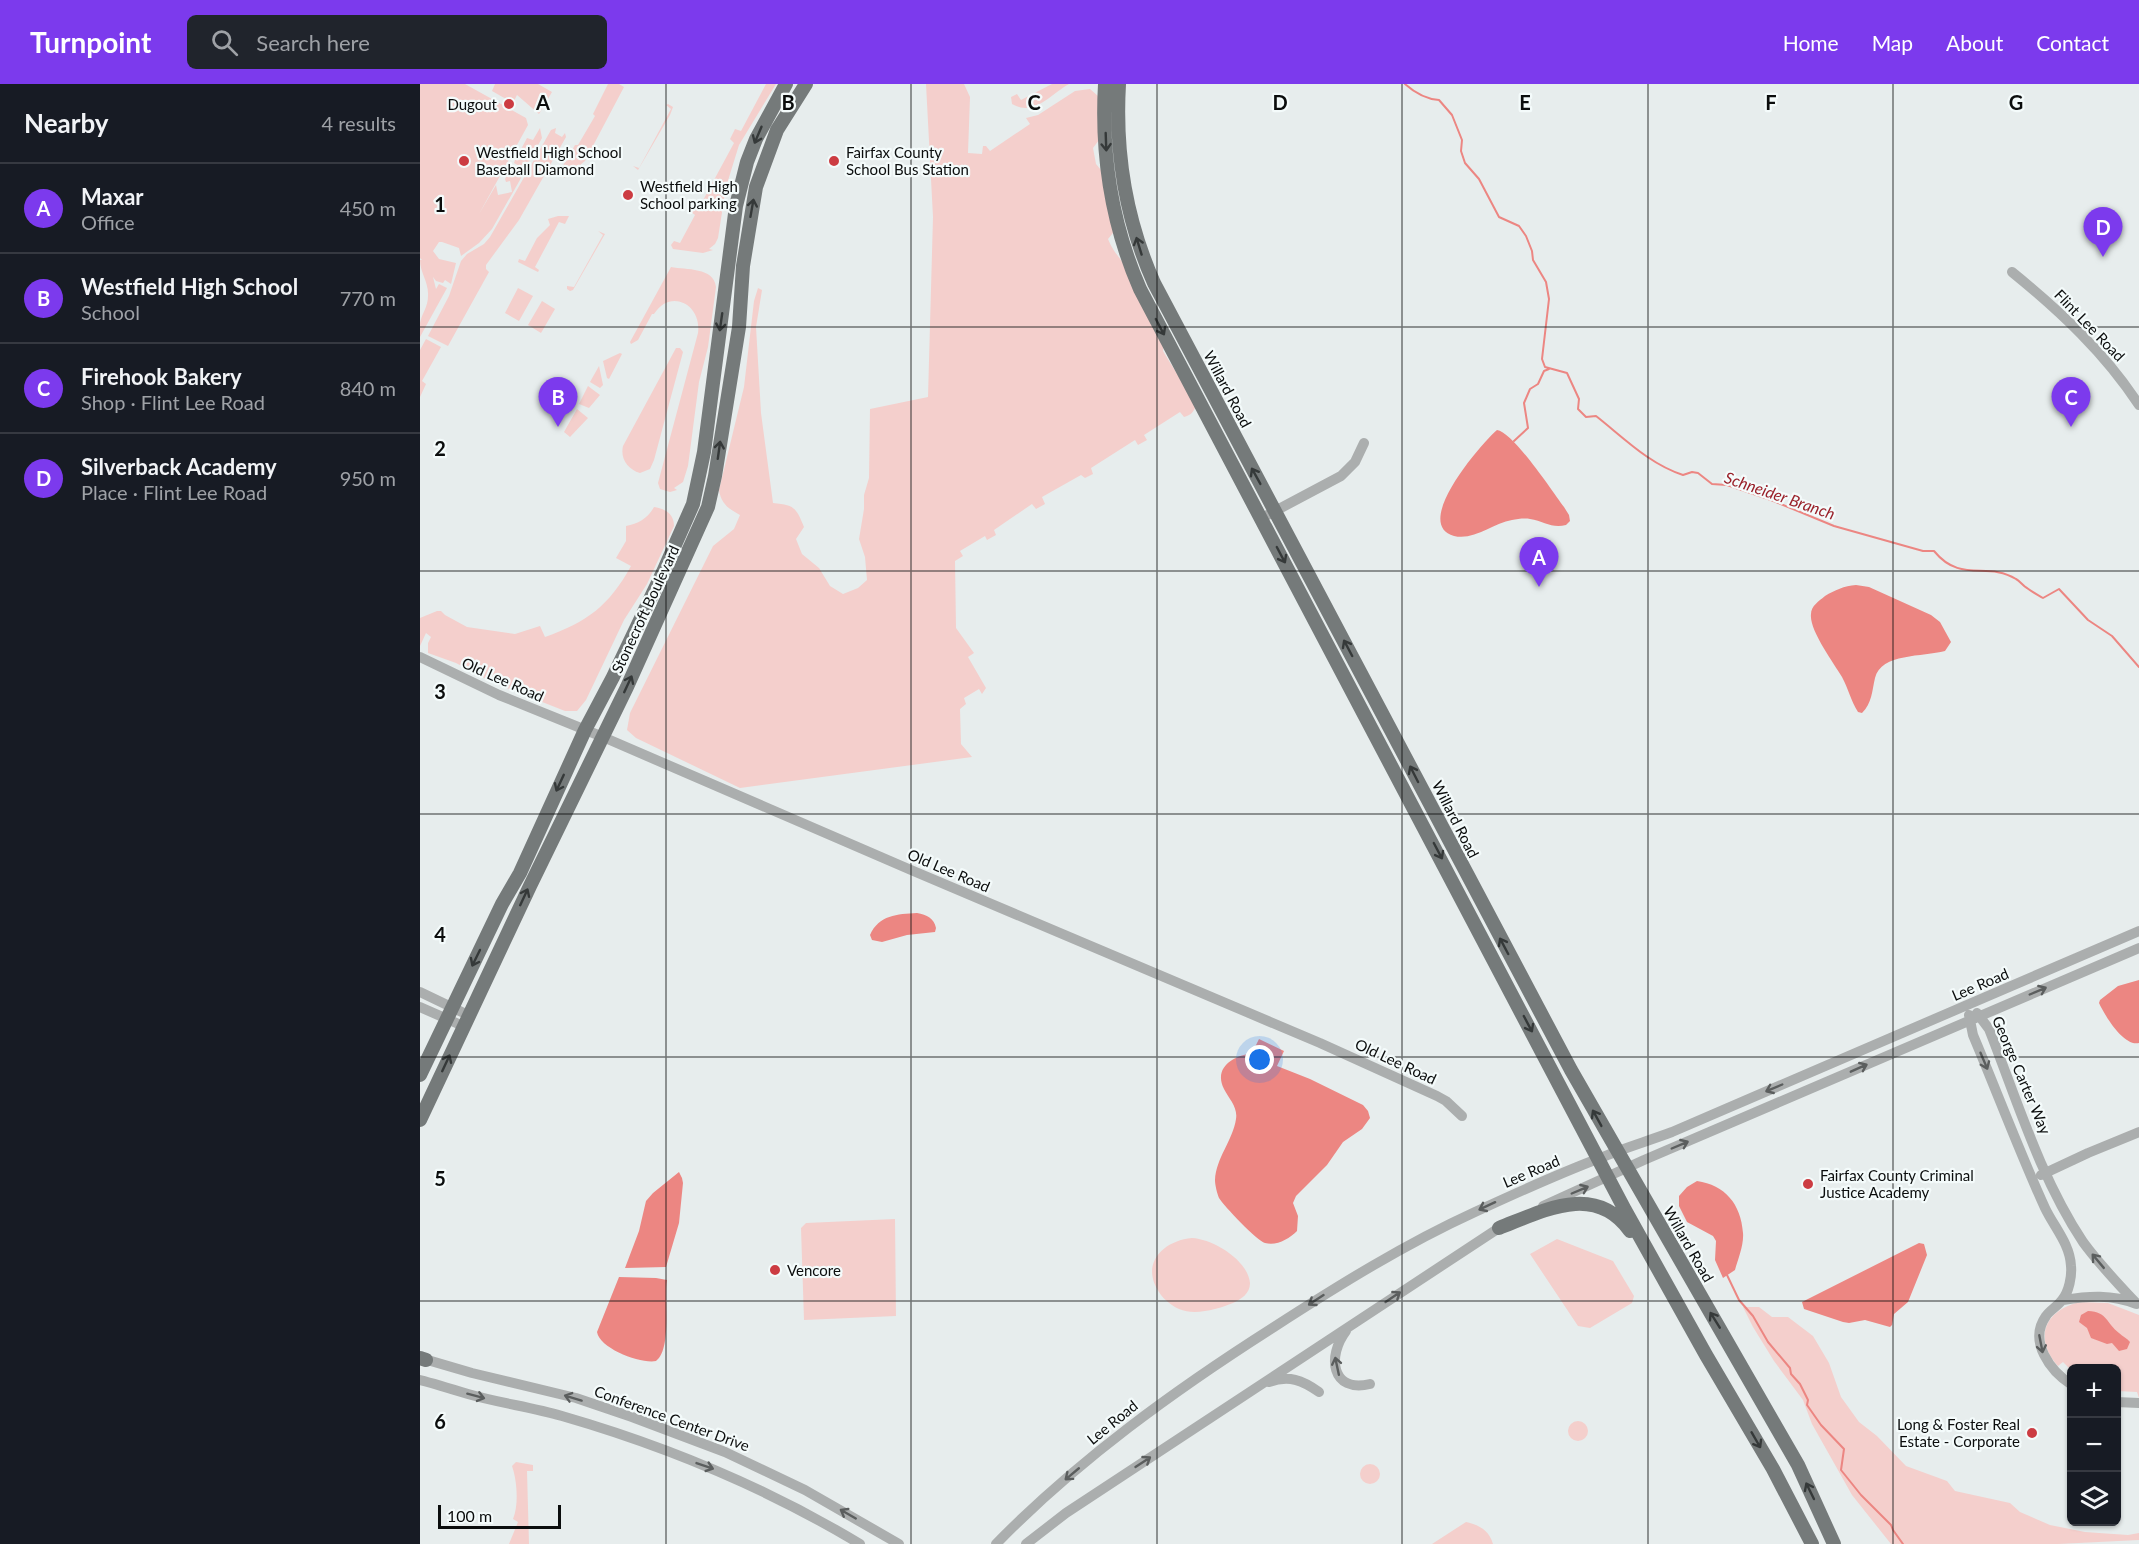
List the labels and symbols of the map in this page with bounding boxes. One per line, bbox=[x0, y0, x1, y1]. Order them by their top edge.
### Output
text: A bbox=[535, 90, 550, 114]
text: B bbox=[781, 90, 795, 114]
text: C bbox=[1027, 90, 1041, 114]
text: D bbox=[1272, 90, 1288, 114]
text: E bbox=[1519, 90, 1531, 114]
text: F bbox=[1765, 90, 1777, 114]
text: G bbox=[2009, 90, 2023, 114]
place label: Dugout bbox=[447, 95, 498, 113]
marker: Dugout bbox=[502, 97, 516, 111]
one-way arrow bbox=[752, 125, 763, 144]
one-way arrow bbox=[1100, 132, 1112, 152]
place label: Westfield High School Baseball Diamond bbox=[476, 143, 622, 178]
place label: Fairfax County School Bus Station bbox=[846, 143, 969, 178]
marker: Westfield High School Baseball Diamond bbox=[457, 154, 471, 168]
marker: Fairfax County School Bus Station bbox=[827, 154, 841, 168]
place label: Westfield High School parking bbox=[640, 177, 738, 212]
marker: Westfield High School parking bbox=[621, 188, 635, 202]
text: 1 bbox=[434, 192, 446, 216]
one-way arrow bbox=[747, 199, 758, 219]
pin: D bbox=[2084, 208, 2122, 257]
one-way arrow bbox=[1133, 237, 1144, 256]
street label: Flint Lee Road bbox=[2051, 285, 2129, 365]
one-way arrow bbox=[715, 311, 726, 331]
one-way arrow bbox=[1155, 318, 1166, 336]
street label: Willard Road bbox=[1200, 348, 1256, 430]
pin: B bbox=[538, 378, 578, 427]
pin: C bbox=[2052, 378, 2090, 427]
text: 2 bbox=[434, 436, 446, 460]
one-way arrow bbox=[714, 440, 725, 460]
one-way arrow bbox=[1250, 467, 1261, 485]
water label: Schneider Branch bbox=[1722, 467, 1838, 523]
pin: A bbox=[1520, 538, 1558, 587]
street label: Stonecroft Boulevard bbox=[607, 542, 683, 676]
one-way arrow bbox=[1275, 546, 1287, 563]
one-way arrow bbox=[1342, 639, 1353, 657]
street label: Old Lee Road bbox=[459, 653, 547, 705]
one-way arrow bbox=[623, 676, 635, 694]
text: 3 bbox=[434, 679, 446, 703]
one-way arrow bbox=[1408, 765, 1419, 783]
one-way arrow bbox=[554, 773, 566, 791]
street label: Willard Road bbox=[1429, 777, 1483, 861]
one-way arrow bbox=[1433, 842, 1444, 860]
street label: Old Lee Road bbox=[905, 845, 993, 895]
one-way arrow bbox=[519, 889, 531, 907]
text: 4 bbox=[434, 922, 446, 946]
one-way arrow bbox=[1498, 938, 1509, 956]
one-way arrow bbox=[470, 949, 481, 967]
street label: Lee Road bbox=[1949, 964, 2011, 1004]
one-way arrow bbox=[2029, 985, 2047, 997]
street label: George Carter Way bbox=[1989, 1013, 2055, 1137]
one-way arrow bbox=[1523, 1015, 1535, 1033]
street label: Old Lee Road bbox=[1352, 1034, 1440, 1088]
your location bbox=[1245, 1045, 1274, 1074]
one-way arrow bbox=[1979, 1052, 1990, 1070]
one-way arrow bbox=[440, 1055, 452, 1073]
one-way arrow bbox=[1850, 1062, 1868, 1073]
one-way arrow bbox=[1766, 1083, 1784, 1094]
one-way arrow bbox=[1591, 1110, 1603, 1127]
one-way arrow bbox=[1670, 1139, 1689, 1150]
street label: Lee Road bbox=[1500, 1151, 1562, 1191]
text: 5 bbox=[434, 1166, 446, 1190]
place label: Fairfax County Criminal Justice Academy bbox=[1820, 1166, 1974, 1201]
marker: Fairfax County Criminal Justice Academy bbox=[1801, 1177, 1815, 1191]
one-way arrow bbox=[1570, 1184, 1589, 1195]
one-way arrow bbox=[1478, 1201, 1496, 1213]
street label: Willard Road bbox=[1660, 1203, 1718, 1285]
one-way arrow bbox=[2091, 1254, 2105, 1269]
place label: Vencore bbox=[787, 1261, 841, 1279]
marker: Vencore bbox=[768, 1263, 782, 1277]
one-way arrow bbox=[1384, 1290, 1401, 1302]
one-way arrow bbox=[1308, 1294, 1325, 1306]
one-way arrow bbox=[1708, 1312, 1721, 1329]
one-way arrow bbox=[2036, 1334, 2048, 1353]
one-way arrow bbox=[1331, 1357, 1342, 1376]
street label: Conference Center Drive bbox=[592, 1382, 752, 1455]
one-way arrow bbox=[466, 1390, 485, 1402]
one-way arrow bbox=[564, 1392, 583, 1403]
street label: Lee Road bbox=[1083, 1396, 1141, 1448]
text: 6 bbox=[434, 1409, 446, 1433]
place label: Long & Foster Real Estate - Corporate bbox=[1897, 1415, 2020, 1450]
marker: Long & Foster Real Estate - Corporate bbox=[2025, 1426, 2039, 1440]
one-way arrow bbox=[1750, 1431, 1762, 1448]
one-way arrow bbox=[1134, 1456, 1150, 1468]
one-way arrow bbox=[695, 1462, 714, 1473]
one-way arrow bbox=[1065, 1467, 1080, 1481]
one-way arrow bbox=[1804, 1482, 1815, 1500]
scale bar bbox=[438, 1502, 561, 1530]
one-way arrow bbox=[840, 1508, 858, 1519]

